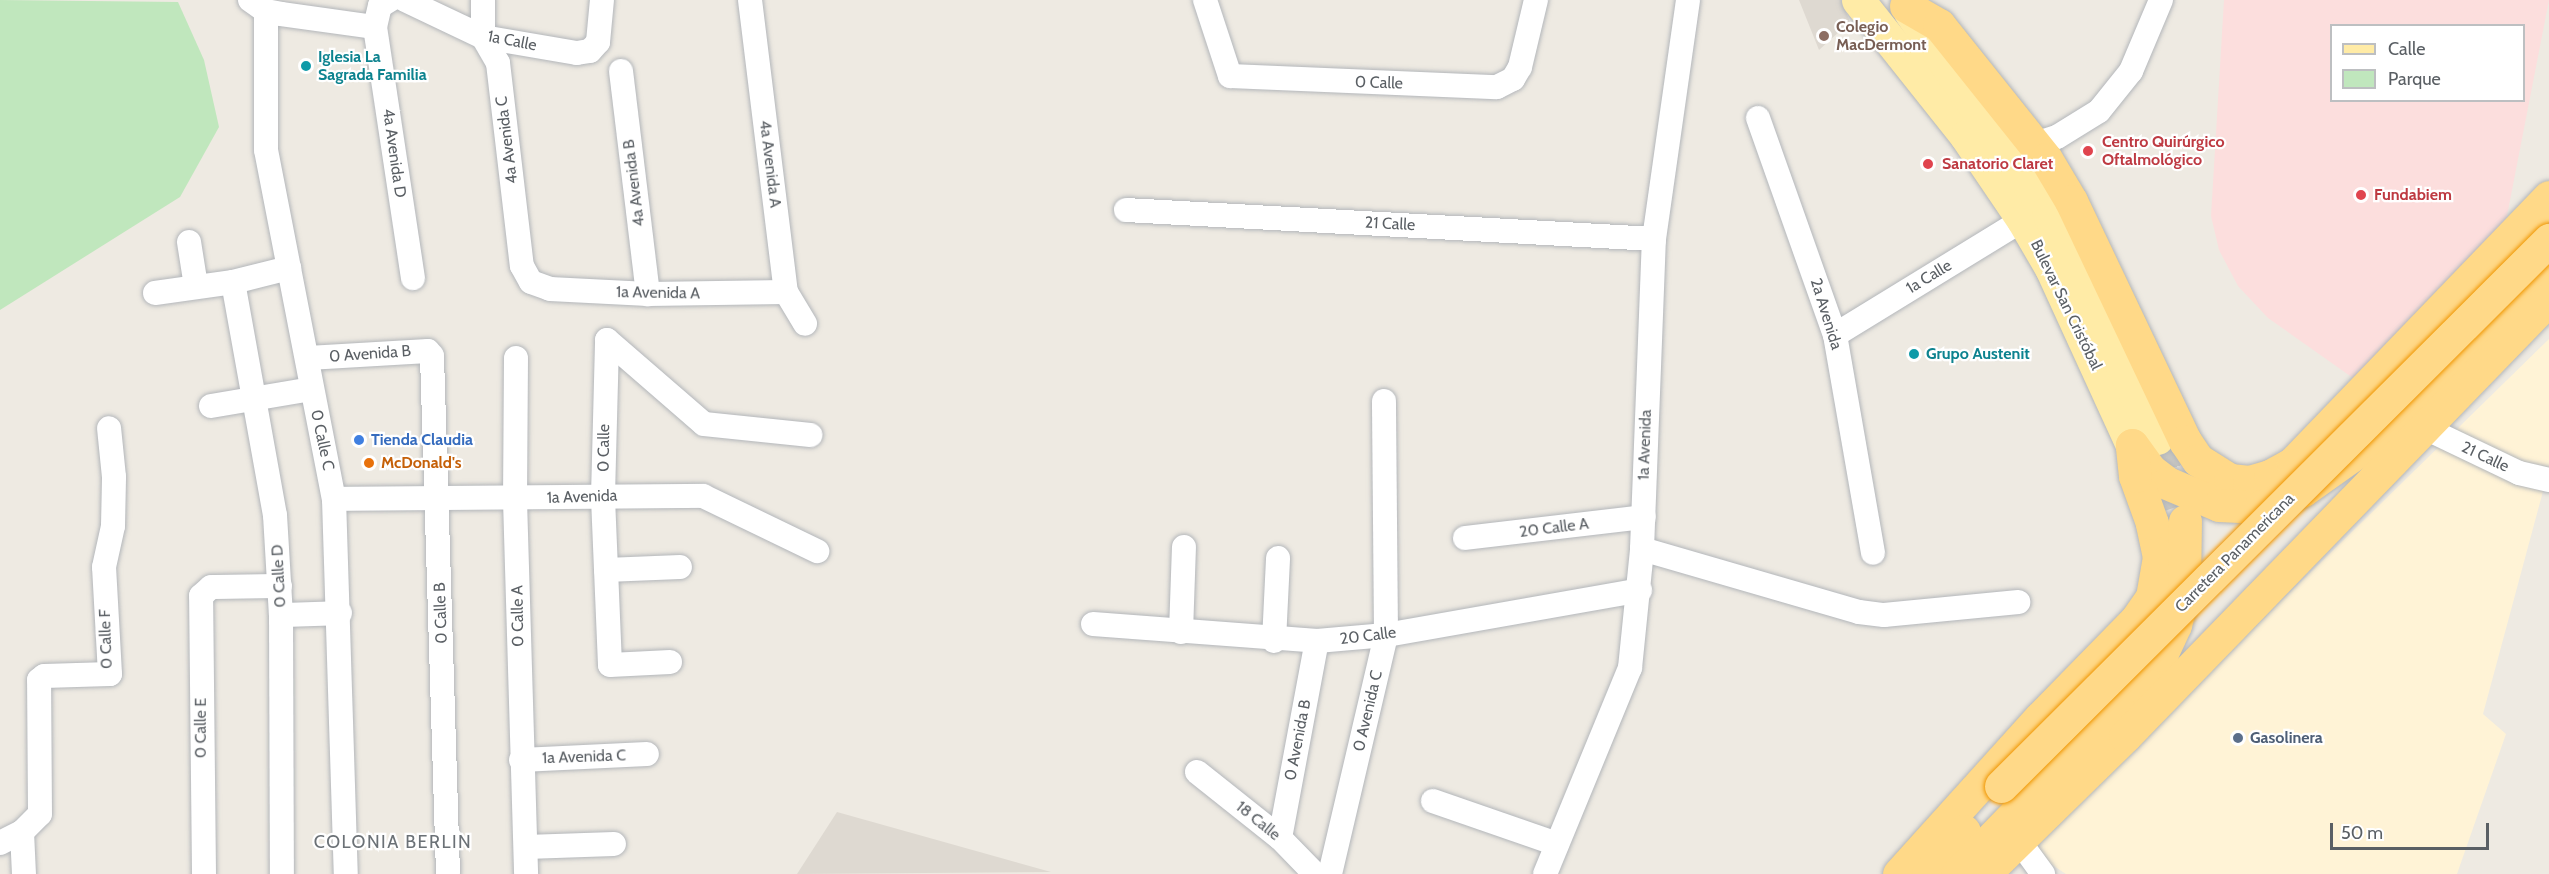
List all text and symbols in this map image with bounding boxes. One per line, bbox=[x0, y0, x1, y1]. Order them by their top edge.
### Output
place label: Colegio MacDermont bbox=[1836, 17, 1927, 55]
legend bbox=[2330, 24, 2525, 102]
street label: 1a Calle bbox=[486, 27, 538, 55]
marker: Colegio MacDermont bbox=[1817, 29, 1831, 43]
text: Calle bbox=[2388, 38, 2425, 60]
place label: Iglesia La Sagrada Familia bbox=[318, 47, 427, 85]
marker: Iglesia La Sagrada Familia bbox=[299, 59, 313, 73]
text: Parque bbox=[2388, 68, 2441, 90]
street label: 0 Calle bbox=[1355, 73, 1403, 93]
street label: 4a Avenida C bbox=[492, 95, 522, 185]
street label: 4a Avenida D bbox=[378, 107, 410, 199]
street label: 4a Avenida A bbox=[755, 119, 785, 209]
place label: Centro Quirúrgico Oftalmológico bbox=[2102, 132, 2225, 170]
street label: 4a Avenida B bbox=[619, 138, 649, 228]
marker: Centro Quirúrgico Oftalmológico bbox=[2079, 142, 2097, 160]
place label: Sanatorio Claret bbox=[1942, 154, 2053, 174]
marker: Sanatorio Claret bbox=[1919, 155, 1937, 173]
place label: Fundabiem bbox=[2374, 185, 2452, 205]
marker: Fundabiem bbox=[2352, 186, 2370, 204]
street label: 21 Calle bbox=[1364, 213, 1416, 235]
street label: Bulevar San Cristóbal bbox=[2026, 237, 2106, 373]
street label: 1a Calle bbox=[1903, 256, 1955, 298]
street label: 2a Avenida bbox=[1806, 276, 1846, 352]
street label: 1a Avenida A bbox=[616, 283, 700, 303]
street label: 0 Avenida B bbox=[328, 342, 412, 366]
place label: Grupo Austenit bbox=[1926, 344, 2030, 364]
marker: Grupo Austenit bbox=[1907, 347, 1921, 361]
street label: 0 Calle C bbox=[306, 408, 338, 472]
street label: 1a Avenida bbox=[1634, 409, 1656, 481]
street label: 0 Calle bbox=[594, 424, 614, 472]
place label: Tienda Claudia bbox=[371, 430, 473, 450]
marker: Tienda Claudia bbox=[352, 433, 366, 447]
street label: 21 Calle bbox=[2458, 438, 2512, 476]
place label: McDonald's bbox=[381, 453, 461, 473]
marker: McDonald's bbox=[362, 456, 376, 470]
street label: 1a Avenida bbox=[546, 486, 618, 508]
street label: Carretera Panamericana bbox=[2171, 489, 2299, 617]
street label: 20 Calle A bbox=[1518, 514, 1590, 542]
street label: 0 Calle D bbox=[268, 544, 290, 608]
street label: 0 Calle B bbox=[430, 582, 452, 644]
street label: 0 Calle A bbox=[508, 585, 528, 647]
street label: 0 Calle F bbox=[95, 609, 117, 669]
street label: 20 Calle bbox=[1339, 623, 1397, 649]
street label: 0 Avenida C bbox=[1349, 669, 1387, 753]
street label: 0 Calle E bbox=[191, 698, 211, 758]
street label: 0 Avenida B bbox=[1281, 698, 1315, 782]
place label: Gasolinera bbox=[2250, 728, 2323, 748]
marker: Gasolinera bbox=[2231, 731, 2245, 745]
street label: 1a Avenida C bbox=[542, 746, 626, 768]
street label: 18 Calle bbox=[1232, 797, 1284, 845]
scale bar bbox=[2333, 811, 2492, 849]
text: 50 m bbox=[2341, 822, 2383, 844]
district label: COLONIA BERLIN bbox=[314, 831, 472, 853]

